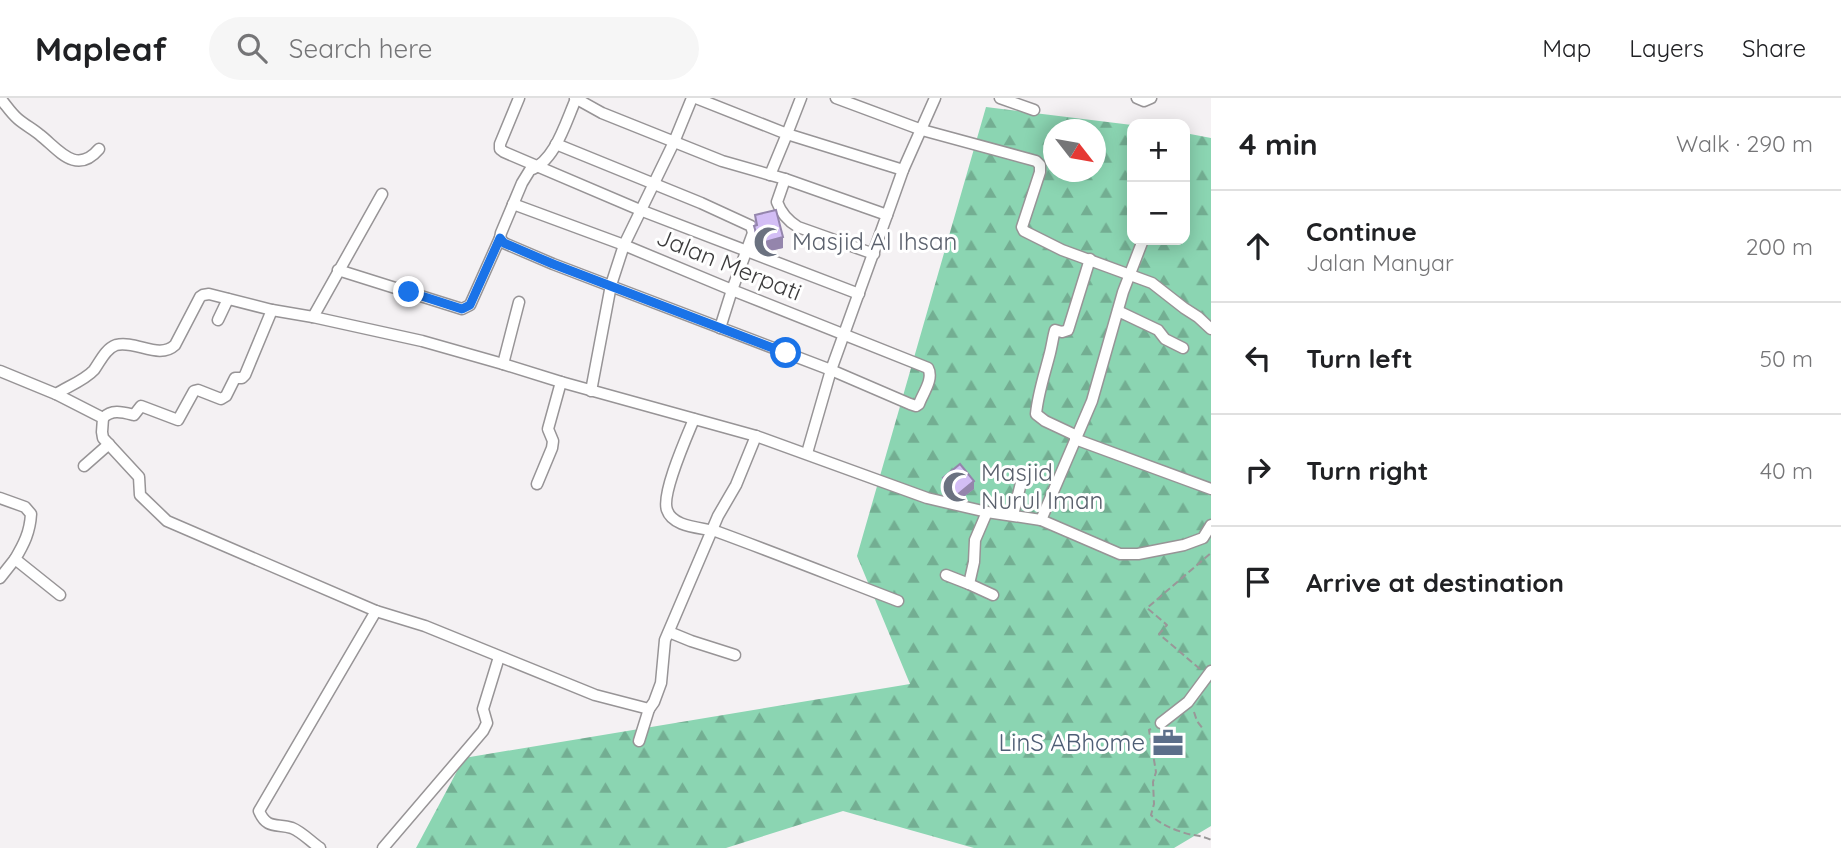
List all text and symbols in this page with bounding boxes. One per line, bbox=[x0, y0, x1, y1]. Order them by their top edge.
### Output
search box bbox=[209, 17, 699, 80]
text: Mapleaf bbox=[35, 28, 167, 69]
icon: search bbox=[233, 29, 271, 67]
text: Search here bbox=[289, 32, 432, 65]
text: Map bbox=[1542, 33, 1591, 63]
text: Layers bbox=[1629, 33, 1704, 63]
text: Share bbox=[1742, 33, 1806, 63]
north arrow bbox=[1043, 119, 1106, 182]
map controls bbox=[1127, 119, 1190, 245]
button: + bbox=[1127, 119, 1190, 182]
text: 4 min bbox=[1239, 125, 1318, 163]
text: Walk · 290 m bbox=[1676, 129, 1813, 158]
button: − bbox=[1127, 182, 1190, 245]
text: Continue bbox=[1306, 215, 1417, 248]
street label: Jalan Merpati bbox=[652, 221, 806, 307]
mosque icon: Masjid Al Ihsan bbox=[752, 225, 786, 259]
place label: Masjid Al Ihsan bbox=[792, 226, 957, 256]
icon: ahead bbox=[1239, 227, 1277, 265]
text: 200 m bbox=[1746, 232, 1813, 261]
text: Jalan Manyar bbox=[1306, 248, 1454, 277]
route end bbox=[393, 276, 424, 307]
route start bbox=[770, 337, 801, 368]
icon: left bbox=[1239, 339, 1277, 377]
text: Turn left bbox=[1306, 342, 1413, 375]
text: 50 m bbox=[1760, 344, 1813, 373]
icon: right bbox=[1239, 451, 1277, 489]
text: Turn right bbox=[1306, 454, 1428, 487]
text: 40 m bbox=[1760, 456, 1813, 485]
place label: Masjid Nurul Iman bbox=[981, 457, 1103, 515]
mosque icon: Masjid Nurul Iman bbox=[941, 470, 975, 504]
icon: arrive bbox=[1239, 563, 1277, 601]
text: Arrive at destination bbox=[1306, 566, 1564, 599]
office icon: LinS ABhome bbox=[1151, 726, 1185, 760]
place label: LinS ABhome bbox=[999, 727, 1145, 757]

